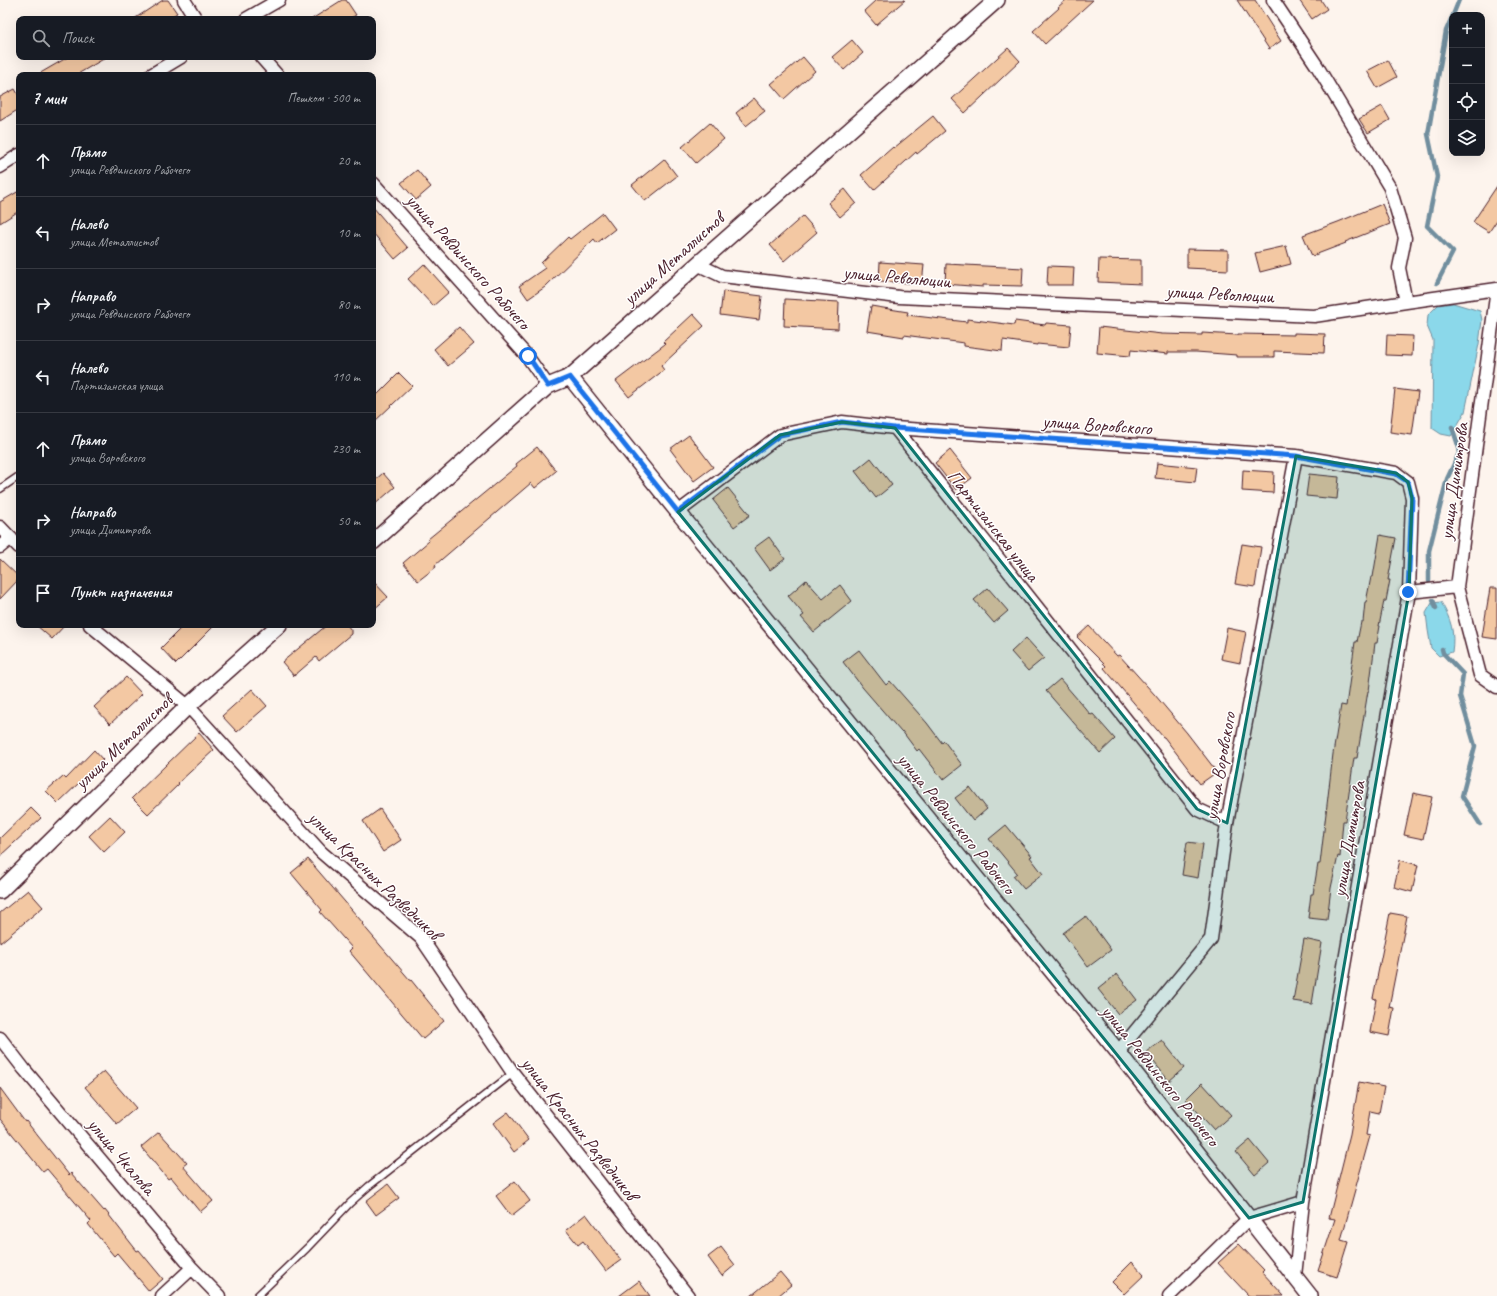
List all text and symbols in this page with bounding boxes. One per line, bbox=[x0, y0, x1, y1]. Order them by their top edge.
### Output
map controls bbox=[1449, 12, 1485, 156]
button: + bbox=[1449, 12, 1485, 48]
search box bbox=[16, 16, 376, 60]
icon: search bbox=[30, 27, 52, 49]
text: Поиск bbox=[62, 29, 94, 48]
button: − bbox=[1449, 48, 1485, 84]
button: locate bbox=[1449, 84, 1485, 120]
text: 7 мин bbox=[32, 88, 67, 109]
text: Пешком · 500 m bbox=[287, 90, 360, 106]
button: layers bbox=[1449, 120, 1485, 156]
text: Прямо bbox=[70, 143, 106, 162]
icon: ahead bbox=[32, 150, 54, 172]
text: 20 m bbox=[338, 153, 360, 169]
text: улица Ревдинского Рабочего bbox=[70, 162, 190, 178]
street label: улица Ревдинского Рабочего bbox=[400, 188, 537, 336]
street label: улица Металлистов bbox=[617, 205, 732, 311]
text: Налево bbox=[70, 215, 108, 234]
icon: left bbox=[32, 222, 54, 244]
text: 10 m bbox=[338, 225, 360, 241]
text: улица Металлистов bbox=[70, 234, 157, 250]
street label: улица Революции bbox=[841, 260, 953, 294]
street label: улица Революции bbox=[1164, 279, 1276, 309]
text: Направо bbox=[70, 287, 116, 306]
icon: right bbox=[32, 294, 54, 316]
text: 80 m bbox=[338, 297, 360, 313]
text: улица Ревдинского Рабочего bbox=[70, 306, 190, 322]
route start bbox=[519, 347, 537, 365]
text: Налево bbox=[70, 359, 108, 378]
icon: left bbox=[32, 366, 54, 388]
text: 110 m bbox=[332, 369, 360, 385]
text: Партизанская улица bbox=[70, 378, 163, 394]
street label: улица Воровского bbox=[1040, 409, 1154, 441]
street label: улица Димитрова bbox=[1434, 420, 1474, 542]
text: Прямо bbox=[70, 431, 106, 450]
icon: ahead bbox=[32, 438, 54, 460]
text: 230 m bbox=[332, 441, 360, 457]
text: улица Воровского bbox=[70, 450, 145, 466]
street label: Партизанская улица bbox=[942, 465, 1045, 587]
text: Направо bbox=[70, 503, 116, 522]
icon: right bbox=[32, 510, 54, 532]
text: 50 m bbox=[338, 513, 360, 529]
text: улица Димитрова bbox=[70, 522, 150, 538]
icon: arrive bbox=[32, 582, 54, 604]
text: Пункт назначения bbox=[70, 583, 172, 602]
route end bbox=[1399, 583, 1417, 601]
street label: улица Металлистов bbox=[69, 686, 180, 795]
street label: улица Воровского bbox=[1198, 709, 1242, 823]
street label: улица Ревдинского Рабочего bbox=[891, 747, 1022, 901]
street label: улица Димитрова bbox=[1327, 778, 1371, 900]
street label: улица Красных Разведчиков bbox=[302, 805, 449, 948]
street label: улица Ревдинского Рабочего bbox=[1095, 999, 1226, 1153]
street label: улица Красных Разведчиков bbox=[515, 1051, 645, 1209]
street label: улица Чкалова bbox=[81, 1112, 162, 1202]

